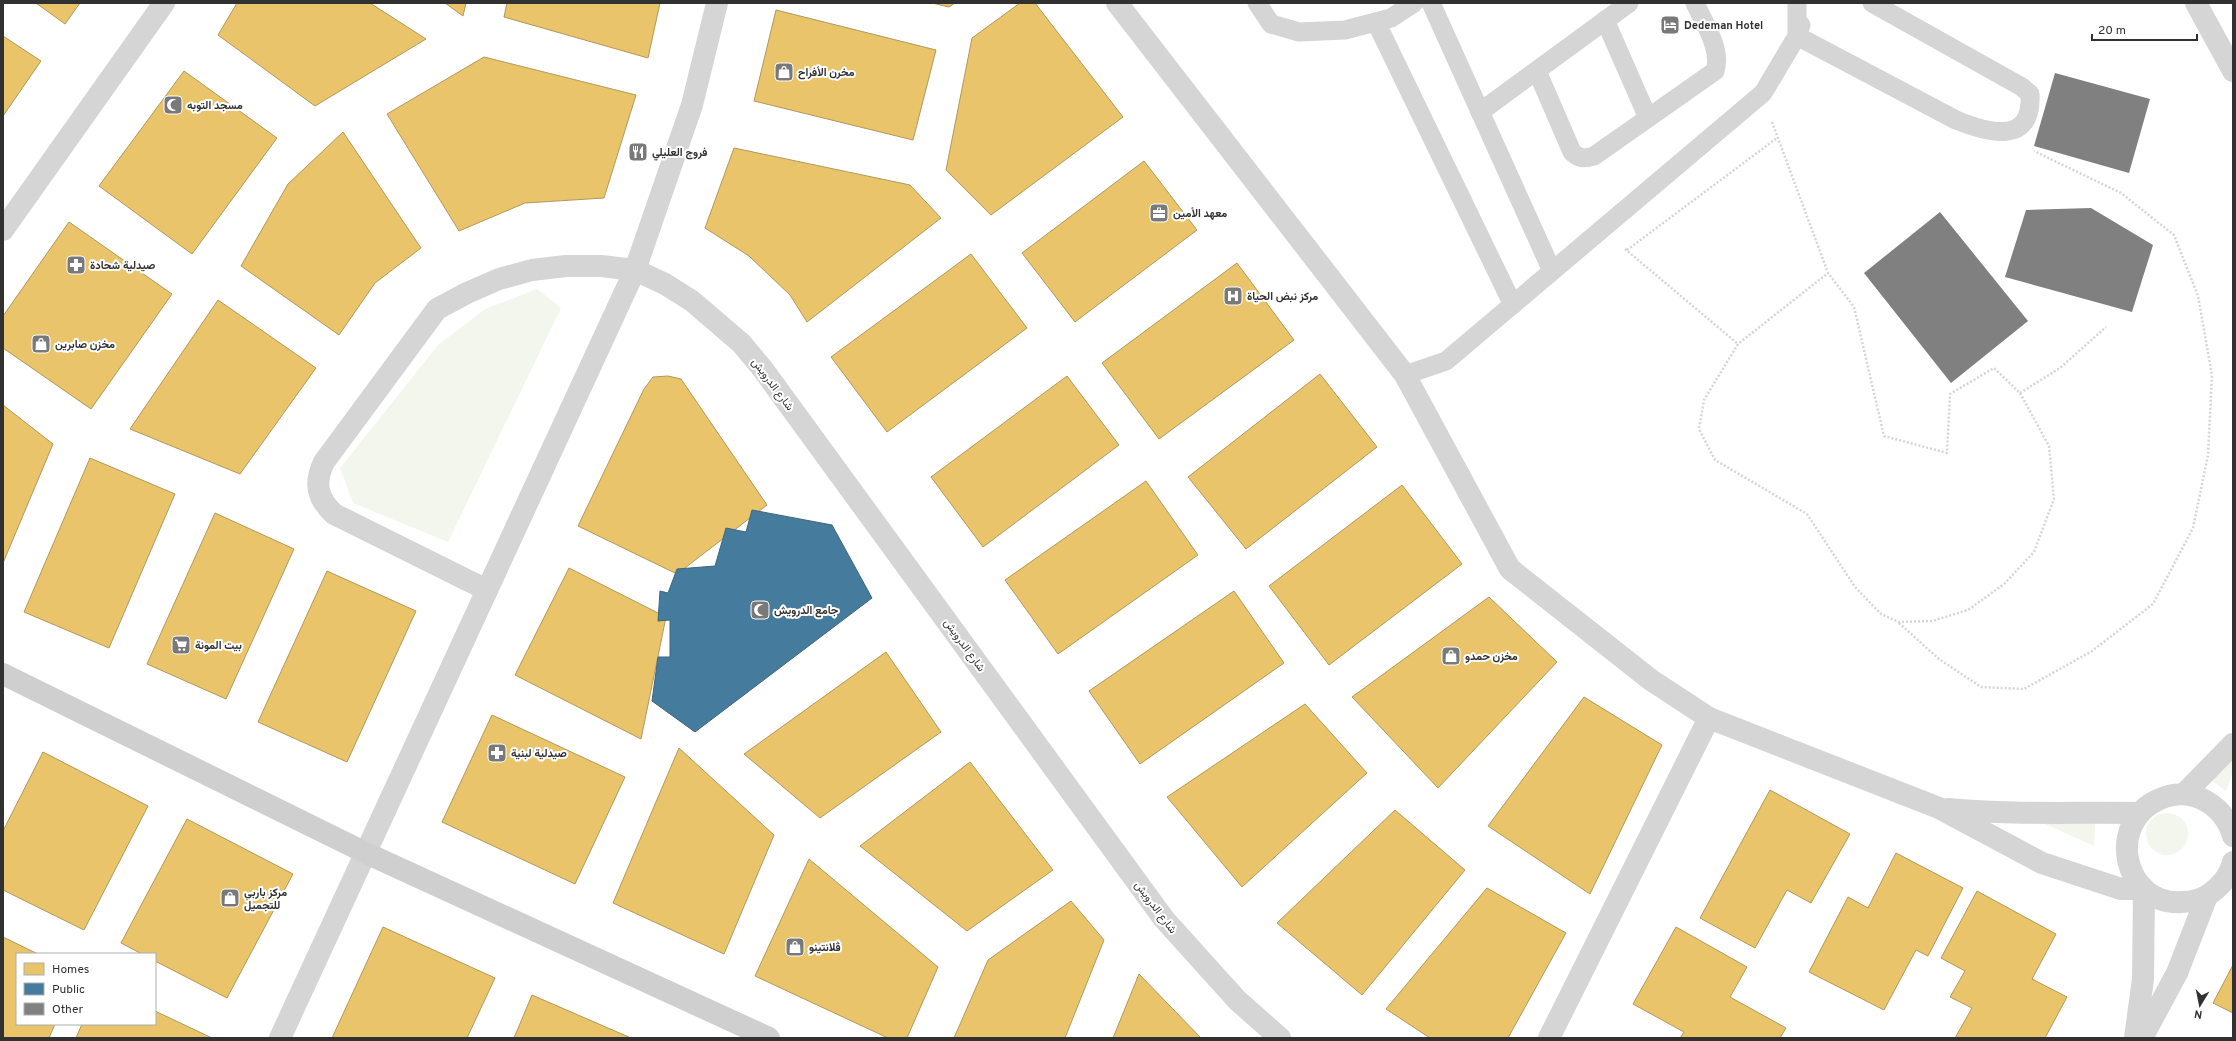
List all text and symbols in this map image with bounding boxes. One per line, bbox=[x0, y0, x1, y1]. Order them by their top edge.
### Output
hotel icon: Dedeman Hotel bbox=[1659, 14, 1681, 36]
scale bar bbox=[2092, 16, 2197, 42]
place label: Dedeman Hotel bbox=[1684, 19, 1763, 33]
text: 20 m bbox=[2098, 23, 2126, 39]
shop icon: مخرن الأفراح bbox=[773, 61, 795, 83]
place label: مخرن الأفراح bbox=[798, 66, 854, 80]
mosque icon: مسجد التوبه bbox=[162, 94, 184, 116]
place label: مسجد التوبه bbox=[187, 99, 243, 113]
restaurant icon: فروج العليلي bbox=[627, 141, 649, 163]
place label: فروج العليلي bbox=[652, 146, 707, 161]
office icon: معهد الأمين bbox=[1148, 202, 1170, 224]
place label: معهد الأمين bbox=[1173, 207, 1227, 221]
pharmacy icon: صيدلية شحادة bbox=[65, 254, 87, 276]
place label: صيدلية شحادة bbox=[90, 259, 155, 273]
hospital icon: مركز نبض الحياة bbox=[1222, 285, 1244, 307]
place label: مركز نبض الحياة bbox=[1247, 290, 1318, 304]
shop icon: مخزن صابرين bbox=[30, 333, 52, 355]
place label: مخزن صابرين bbox=[55, 338, 115, 352]
street label: شارع الدرويش bbox=[748, 356, 797, 414]
mosque icon: جامع الدرويش bbox=[749, 599, 771, 621]
place label: جامع الدرويش bbox=[774, 604, 839, 618]
street label: شارع الدرويش bbox=[940, 616, 988, 675]
supermarket icon: بيت المونة bbox=[170, 634, 192, 656]
place label: بيت المونة bbox=[195, 639, 242, 653]
shop icon: مخزن حمدو bbox=[1440, 645, 1462, 667]
place label: مخزن حمدو bbox=[1465, 650, 1518, 664]
pharmacy icon: صيدلية لبنية bbox=[486, 742, 508, 764]
place label: صيدلية لبنية bbox=[511, 747, 567, 761]
street label: شارع الدرويش bbox=[1131, 879, 1180, 937]
place label: مركز باربي للتجميل bbox=[244, 886, 287, 913]
shop icon: مركز باربي للتجميل bbox=[219, 887, 241, 909]
shop icon: ڤلانتينو bbox=[784, 936, 806, 958]
place label: ڤلانتينو bbox=[809, 941, 841, 955]
legend bbox=[16, 953, 156, 1025]
text: Homes bbox=[52, 962, 89, 978]
text: Public bbox=[52, 982, 85, 998]
north arrow bbox=[2180, 985, 2220, 1025]
text: Other bbox=[52, 1002, 84, 1018]
text: N bbox=[2193, 1006, 2204, 1021]

